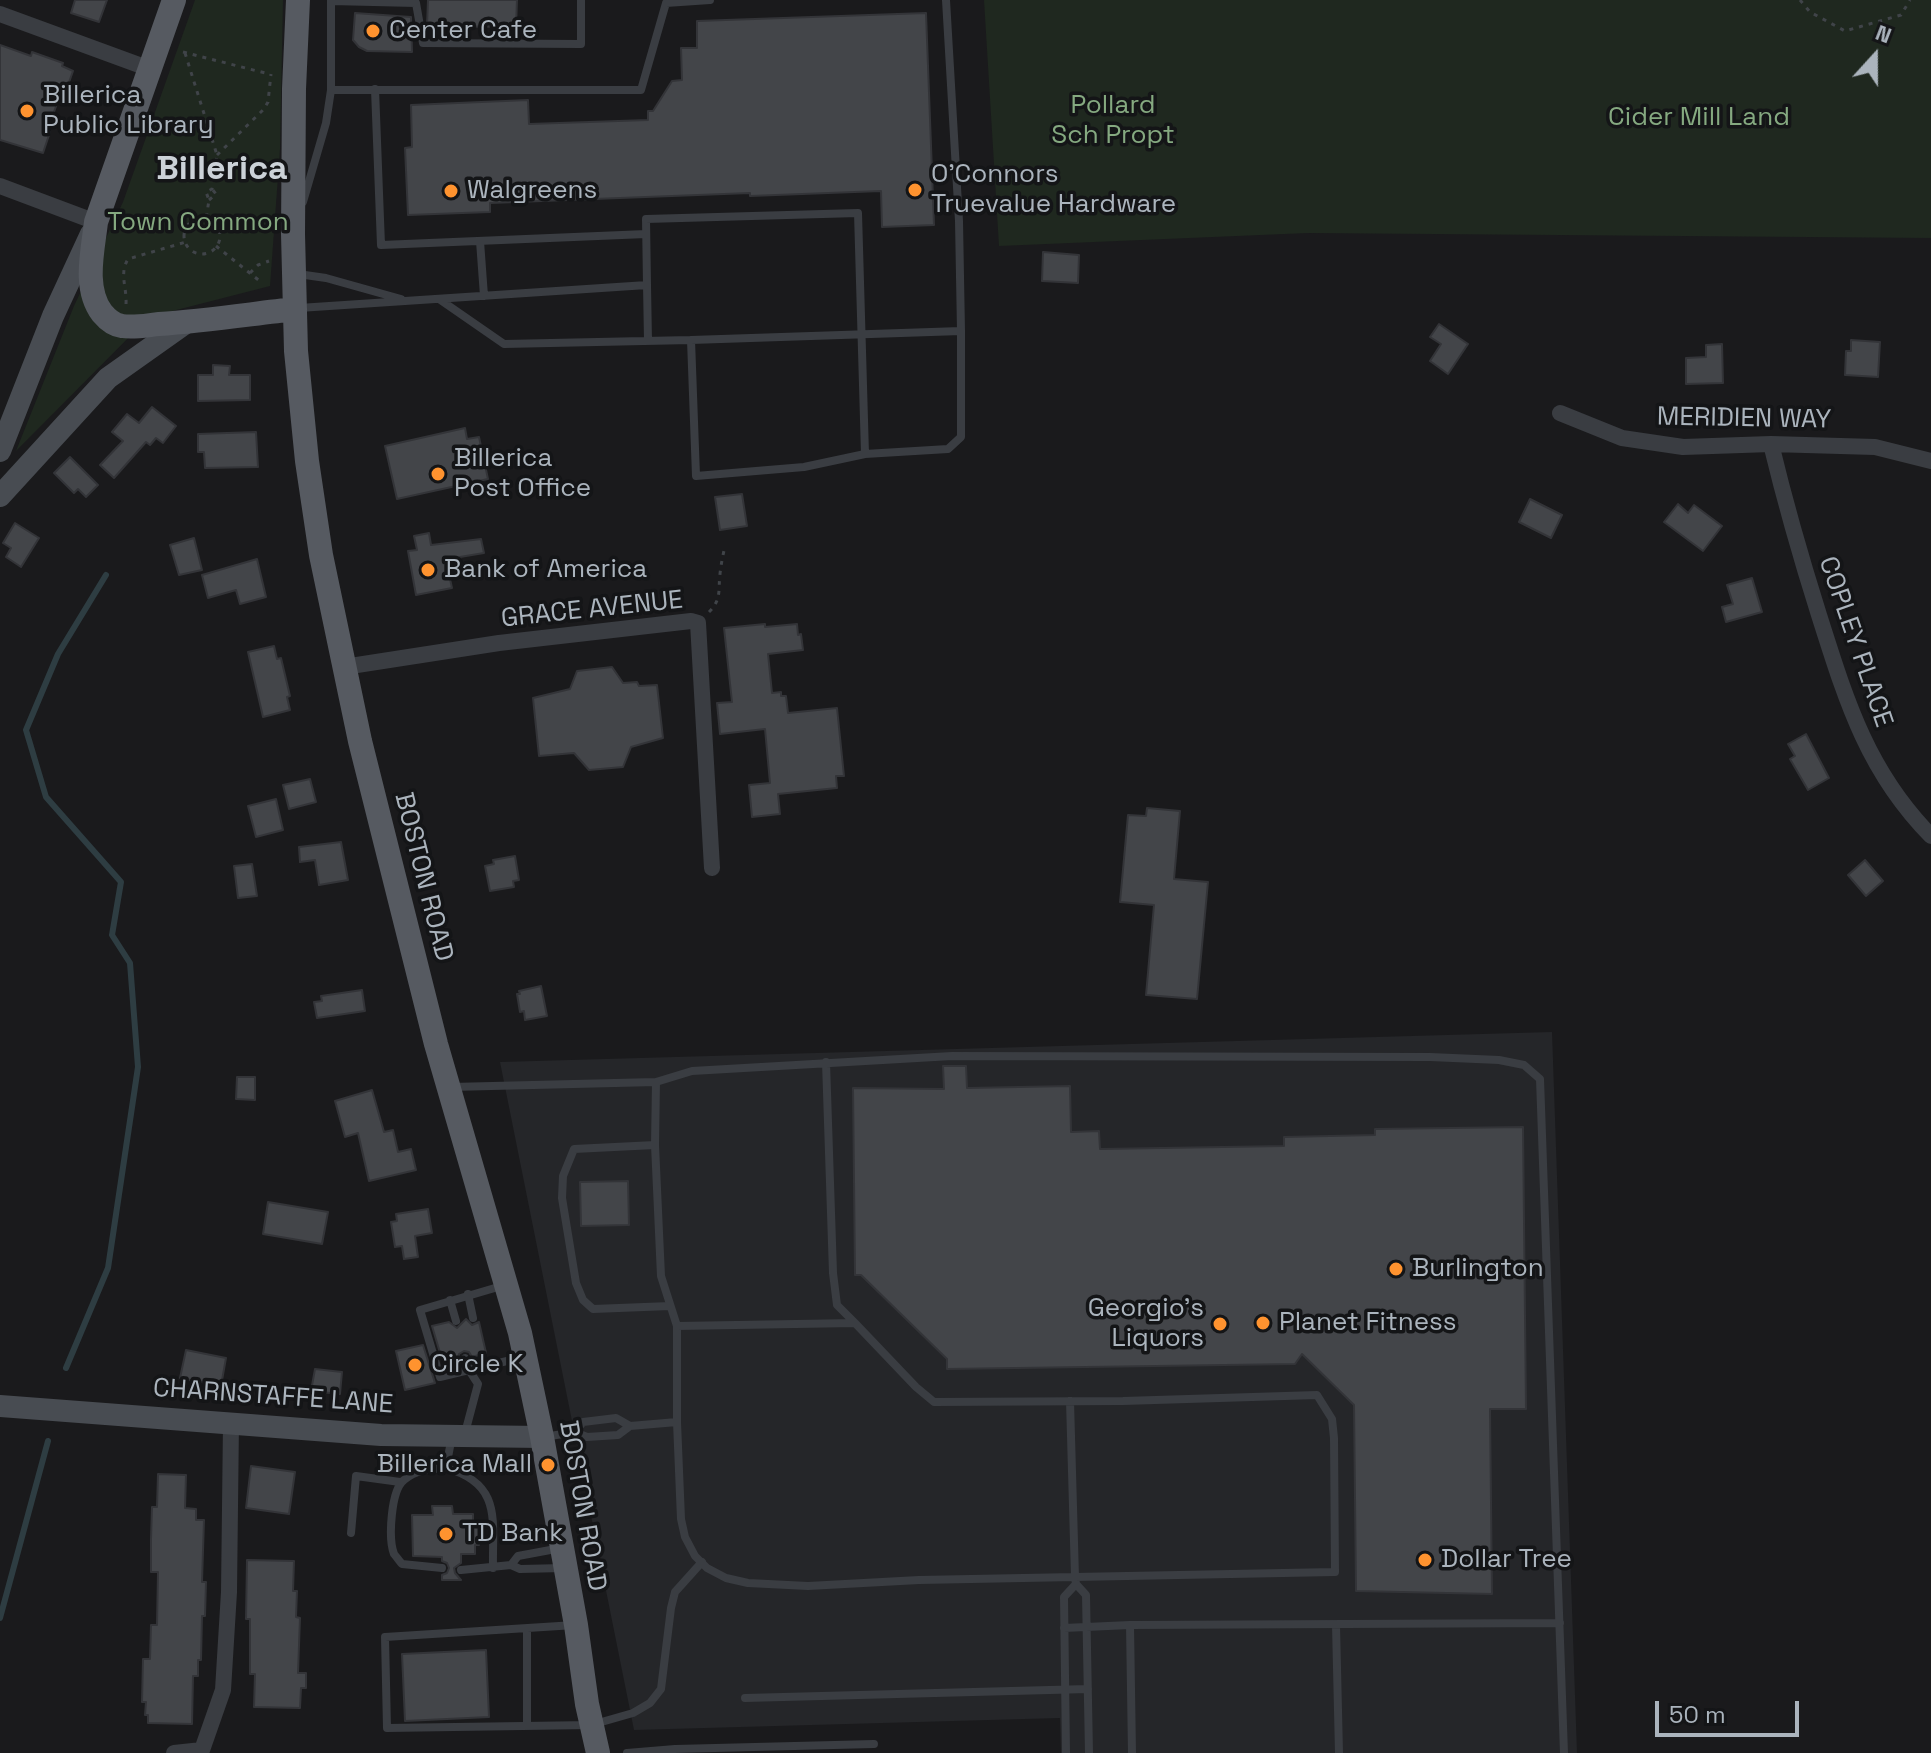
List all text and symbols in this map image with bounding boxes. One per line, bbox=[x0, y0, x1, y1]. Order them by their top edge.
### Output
place label: Center Cafe bbox=[389, 15, 537, 47]
north arrow bbox=[1835, 16, 1915, 96]
text: N bbox=[1872, 18, 1896, 49]
marker: Center Cafe bbox=[364, 22, 382, 40]
place label: Billerica Public Library bbox=[43, 80, 214, 142]
park label: Pollard Sch Propt bbox=[1051, 90, 1175, 152]
marker: Billerica Public Library bbox=[18, 102, 36, 120]
park label: Cider Mill Land bbox=[1608, 102, 1790, 134]
district label: Billerica bbox=[156, 150, 288, 190]
place label: O'Connors Truevalue Hardware bbox=[931, 159, 1176, 220]
place label: Walgreens bbox=[467, 175, 597, 207]
marker: O'Connors Truevalue Hardware bbox=[906, 181, 924, 199]
marker: Walgreens bbox=[442, 182, 460, 200]
park label: Town Common bbox=[107, 207, 289, 239]
street label: MERIDIEN WAY bbox=[1657, 402, 1831, 436]
place label: Billerica Post Office bbox=[454, 443, 591, 504]
marker: Billerica Post Office bbox=[429, 465, 447, 483]
street label: COPLEY PLACE bbox=[1811, 553, 1899, 731]
place label: Bank of America bbox=[444, 554, 647, 586]
marker: Bank of America bbox=[419, 561, 437, 579]
street label: GRACE AVENUE bbox=[500, 585, 684, 635]
street label: BOSTON ROAD bbox=[387, 789, 459, 965]
place label: Burlington bbox=[1412, 1253, 1544, 1285]
marker: Burlington bbox=[1387, 1260, 1405, 1278]
place label: Georgio's Liquors bbox=[1088, 1293, 1204, 1354]
place label: Planet Fitness bbox=[1279, 1307, 1457, 1339]
marker: Planet Fitness bbox=[1254, 1314, 1272, 1332]
marker: Georgio's Liquors bbox=[1211, 1315, 1229, 1333]
place label: Circle K bbox=[431, 1349, 523, 1381]
marker: Circle K bbox=[406, 1356, 424, 1374]
street label: CHARNSTAFFE LANE bbox=[152, 1373, 394, 1421]
street label: BOSTON ROAD bbox=[552, 1418, 612, 1594]
place label: Billerica Mall bbox=[377, 1449, 532, 1481]
marker: Billerica Mall bbox=[539, 1456, 557, 1474]
place label: TD Bank bbox=[462, 1518, 563, 1550]
marker: TD Bank bbox=[437, 1525, 455, 1543]
place label: Dollar Tree bbox=[1441, 1544, 1572, 1576]
marker: Dollar Tree bbox=[1416, 1551, 1434, 1569]
scale bar bbox=[1659, 1685, 1803, 1735]
text: 50 m bbox=[1669, 1699, 1726, 1730]

